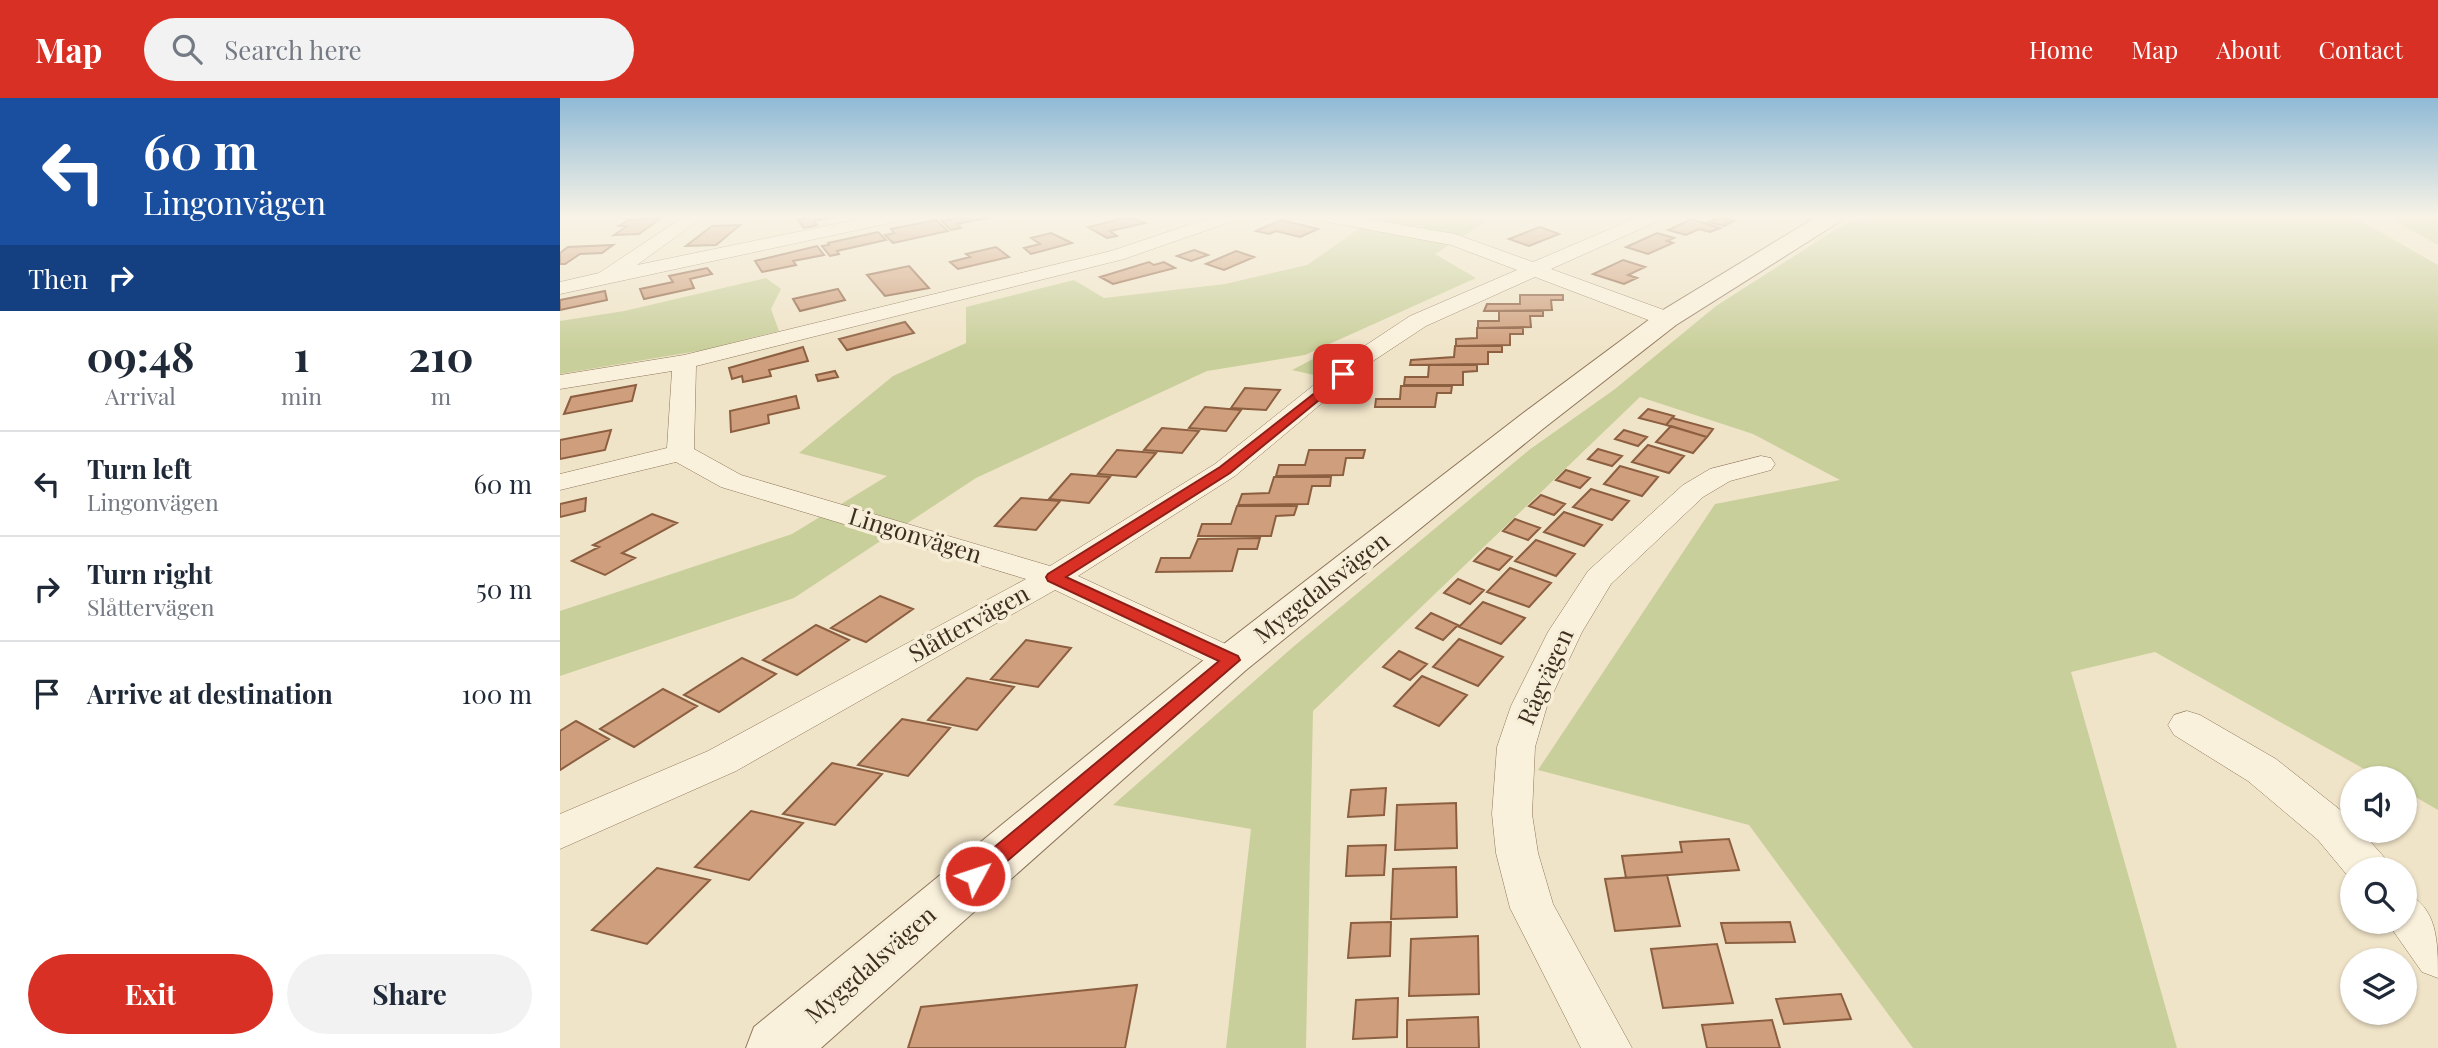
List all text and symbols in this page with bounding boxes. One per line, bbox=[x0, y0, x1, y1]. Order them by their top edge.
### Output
search box bbox=[144, 18, 634, 81]
text: Map bbox=[35, 27, 102, 71]
icon: search bbox=[168, 30, 206, 68]
text: Search here bbox=[224, 32, 362, 67]
text: Home bbox=[2029, 33, 2093, 65]
text: Map bbox=[2131, 33, 2178, 65]
text: About bbox=[2216, 33, 2280, 65]
text: Contact bbox=[2318, 33, 2403, 65]
text: 60 m bbox=[143, 117, 258, 182]
icon: left bbox=[28, 126, 119, 217]
text: Lingonvägen bbox=[143, 180, 326, 223]
icon: right bbox=[102, 259, 140, 297]
text: Then bbox=[28, 261, 88, 296]
text: 09:48 bbox=[86, 327, 195, 383]
text: 1 bbox=[293, 327, 310, 383]
text: 210 bbox=[408, 327, 474, 383]
pin bbox=[1313, 344, 1373, 404]
icon: arrive bbox=[1324, 355, 1362, 393]
text: Arrival bbox=[105, 380, 176, 411]
text: min bbox=[281, 380, 322, 411]
text: m bbox=[431, 380, 451, 411]
text: Turn left bbox=[87, 451, 192, 486]
icon: left bbox=[28, 465, 66, 503]
text: 60 m bbox=[473, 466, 532, 501]
text: Lingonvägen bbox=[87, 486, 219, 517]
street label: Lingonvägen bbox=[845, 499, 986, 569]
street label: Myggdalsvägen bbox=[1246, 523, 1395, 649]
text: Turn right bbox=[87, 556, 213, 591]
icon: right bbox=[28, 570, 66, 608]
text: 50 m bbox=[476, 571, 532, 606]
street label: Slåttervägen bbox=[902, 576, 1034, 669]
text: Slåttervägen bbox=[87, 591, 215, 622]
street label: Rågvägen bbox=[1509, 623, 1580, 729]
icon: arrive bbox=[28, 675, 66, 713]
text: Arrive at destination bbox=[87, 676, 333, 711]
text: 100 m bbox=[462, 676, 532, 711]
map controls bbox=[2340, 766, 2417, 1025]
button: sound bbox=[2340, 766, 2417, 843]
position arrow bbox=[938, 839, 1012, 913]
button: search bbox=[2340, 857, 2417, 934]
street label: Myggdalsvägen bbox=[797, 898, 942, 1029]
button: layers bbox=[2340, 948, 2417, 1025]
button: Exit bbox=[28, 954, 273, 1034]
button: Share bbox=[287, 954, 532, 1034]

